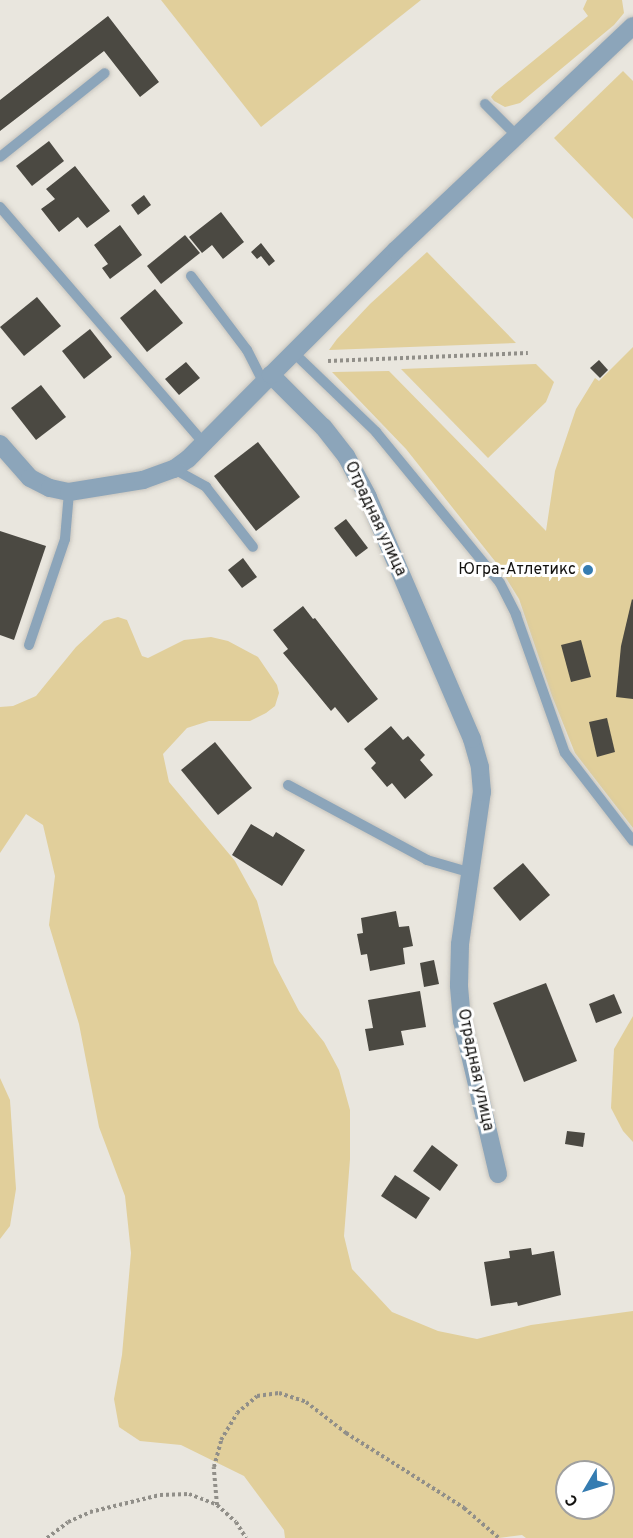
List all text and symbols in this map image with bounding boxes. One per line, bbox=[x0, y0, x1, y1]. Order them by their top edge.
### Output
street label: Отрадная улица bbox=[340, 459, 410, 579]
place label: Югра-Атлетикс bbox=[458, 560, 576, 580]
marker: Югра-Атлетикс bbox=[581, 563, 595, 577]
street label: Отрадная улица bbox=[453, 1007, 497, 1133]
north arrow bbox=[555, 1460, 615, 1520]
text: С bbox=[561, 1490, 583, 1510]

